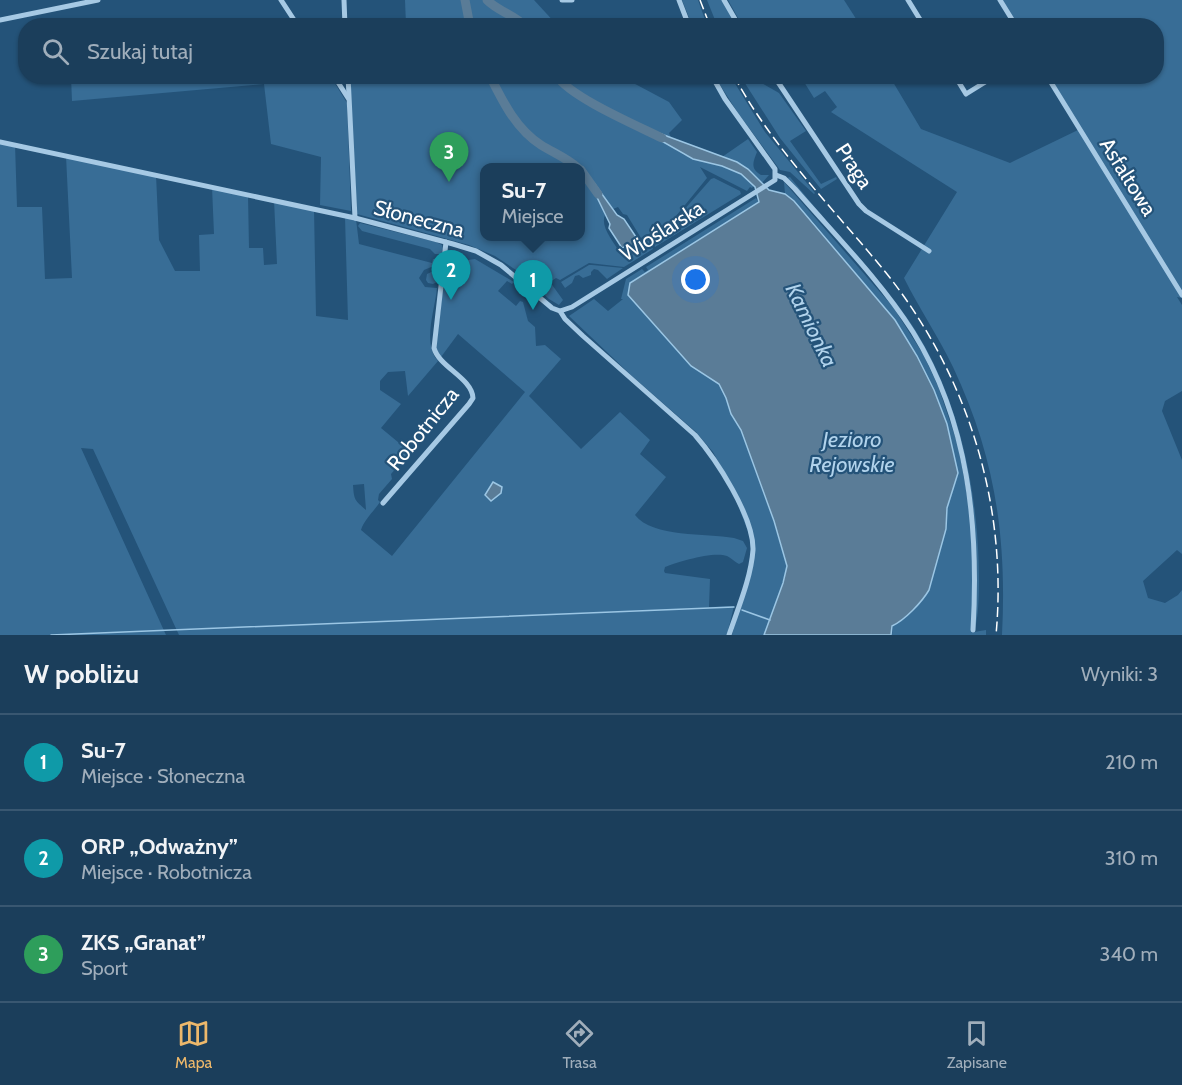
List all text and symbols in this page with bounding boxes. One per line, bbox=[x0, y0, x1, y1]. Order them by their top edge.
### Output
search box bbox=[18, 18, 1164, 84]
icon: search bbox=[39, 35, 72, 68]
text: Szukaj tutaj bbox=[87, 38, 193, 65]
pin: 3 bbox=[430, 132, 468, 182]
street label: Asfaltowa bbox=[1095, 133, 1162, 220]
street label: Praga bbox=[831, 138, 878, 193]
popup bbox=[480, 163, 585, 241]
text: Su-7 bbox=[501, 177, 546, 204]
street label: Słoneczna bbox=[371, 194, 467, 243]
street label: Wioślarska bbox=[615, 195, 708, 266]
text: Miejsce bbox=[501, 204, 564, 228]
pin: 2 bbox=[432, 250, 470, 300]
pin: 1 bbox=[514, 260, 552, 310]
your location bbox=[681, 265, 710, 294]
water label: Kamionka bbox=[780, 279, 843, 372]
street label: Robotnicza bbox=[382, 382, 464, 475]
water label: Jezioro Rejowskie bbox=[809, 426, 895, 478]
text: W pobliżu bbox=[24, 658, 139, 690]
text: Wyniki: 3 bbox=[1081, 662, 1158, 686]
text: Su-7 bbox=[81, 737, 126, 764]
text: 1 bbox=[40, 750, 47, 774]
text: 210 m bbox=[1105, 750, 1158, 774]
text: Miejsce · Słoneczna bbox=[81, 764, 245, 788]
text: ORP „Odważny” bbox=[81, 833, 238, 860]
text: 2 bbox=[38, 846, 49, 870]
text: 310 m bbox=[1105, 846, 1158, 870]
text: Miejsce · Robotnicza bbox=[81, 860, 252, 884]
text: ZKS „Granat” bbox=[81, 929, 206, 956]
text: 3 bbox=[38, 942, 49, 966]
text: 340 m bbox=[1100, 942, 1158, 966]
text: Sport bbox=[81, 956, 128, 980]
tab: Mapa bbox=[175, 1017, 212, 1072]
tab: Trasa bbox=[563, 1017, 597, 1072]
tab: Zapisane bbox=[947, 1017, 1007, 1072]

